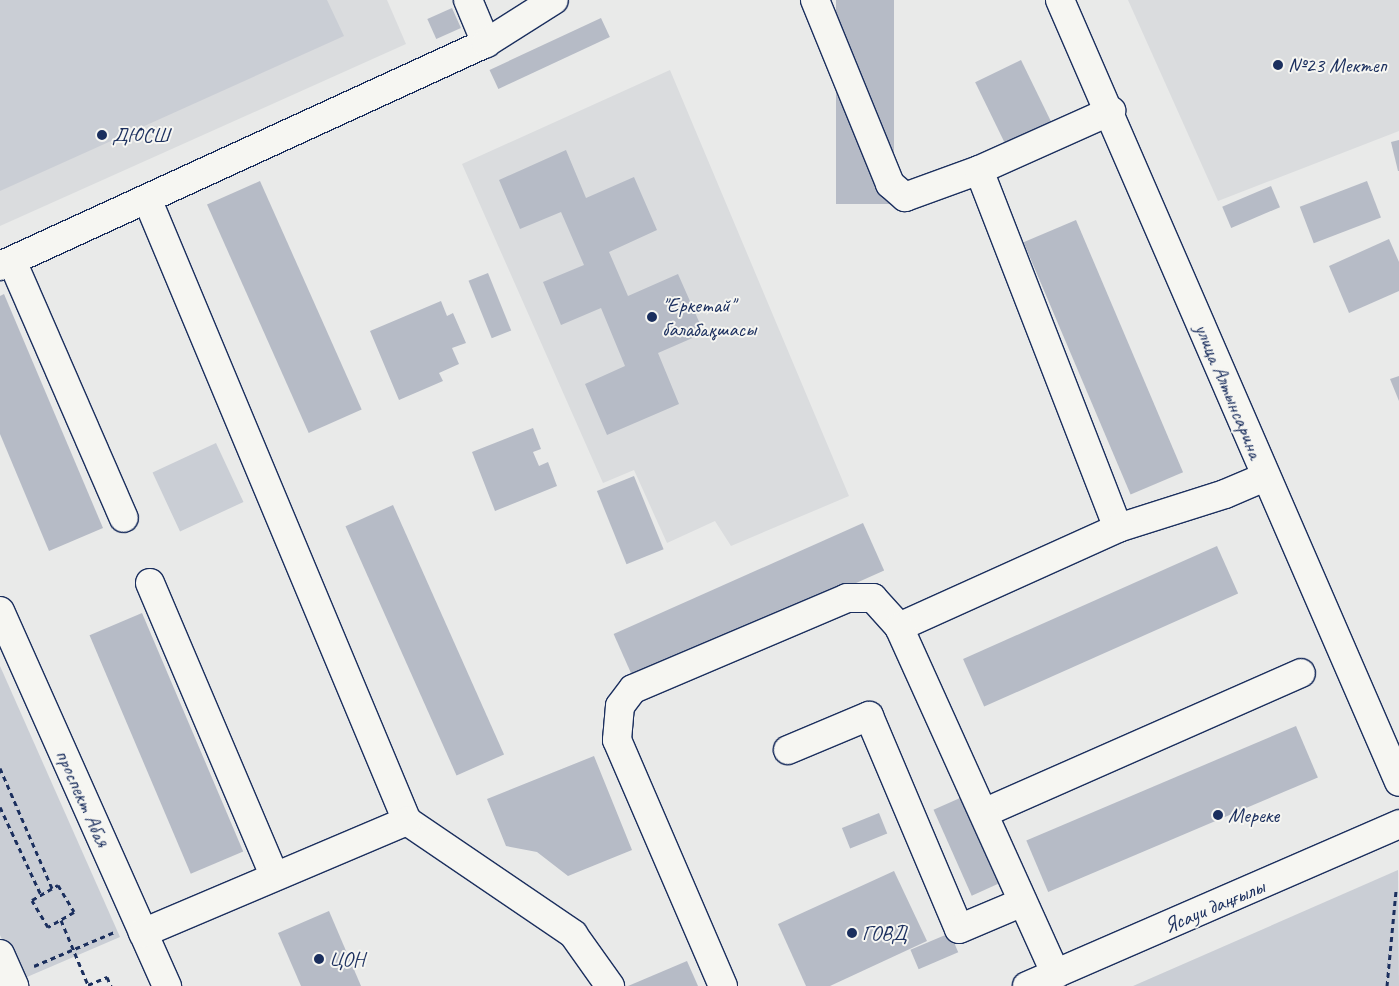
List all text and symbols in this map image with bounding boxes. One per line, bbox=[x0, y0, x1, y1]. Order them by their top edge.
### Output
place label: №23 Мектеп bbox=[1288, 52, 1386, 78]
marker: №23 Мектеп bbox=[1272, 59, 1284, 71]
place label: ДЮСШ bbox=[112, 122, 169, 148]
marker: ДЮСШ bbox=[96, 129, 108, 141]
place label: "Еркетай" балабақшасы bbox=[662, 292, 756, 342]
marker: "Еркетай" балабақшасы bbox=[646, 311, 658, 323]
street label: улица Алтынсарина bbox=[1189, 318, 1269, 464]
street label: проспект Абая bbox=[50, 746, 116, 850]
place label: Мереке bbox=[1228, 802, 1279, 828]
marker: Мереке bbox=[1212, 809, 1224, 821]
street label: Ясауи даңғылы bbox=[1159, 873, 1269, 939]
place label: ГОВД bbox=[862, 920, 907, 946]
marker: ГОВД bbox=[846, 927, 858, 939]
place label: ЦОН bbox=[329, 946, 364, 972]
marker: ЦОН bbox=[313, 953, 325, 965]

